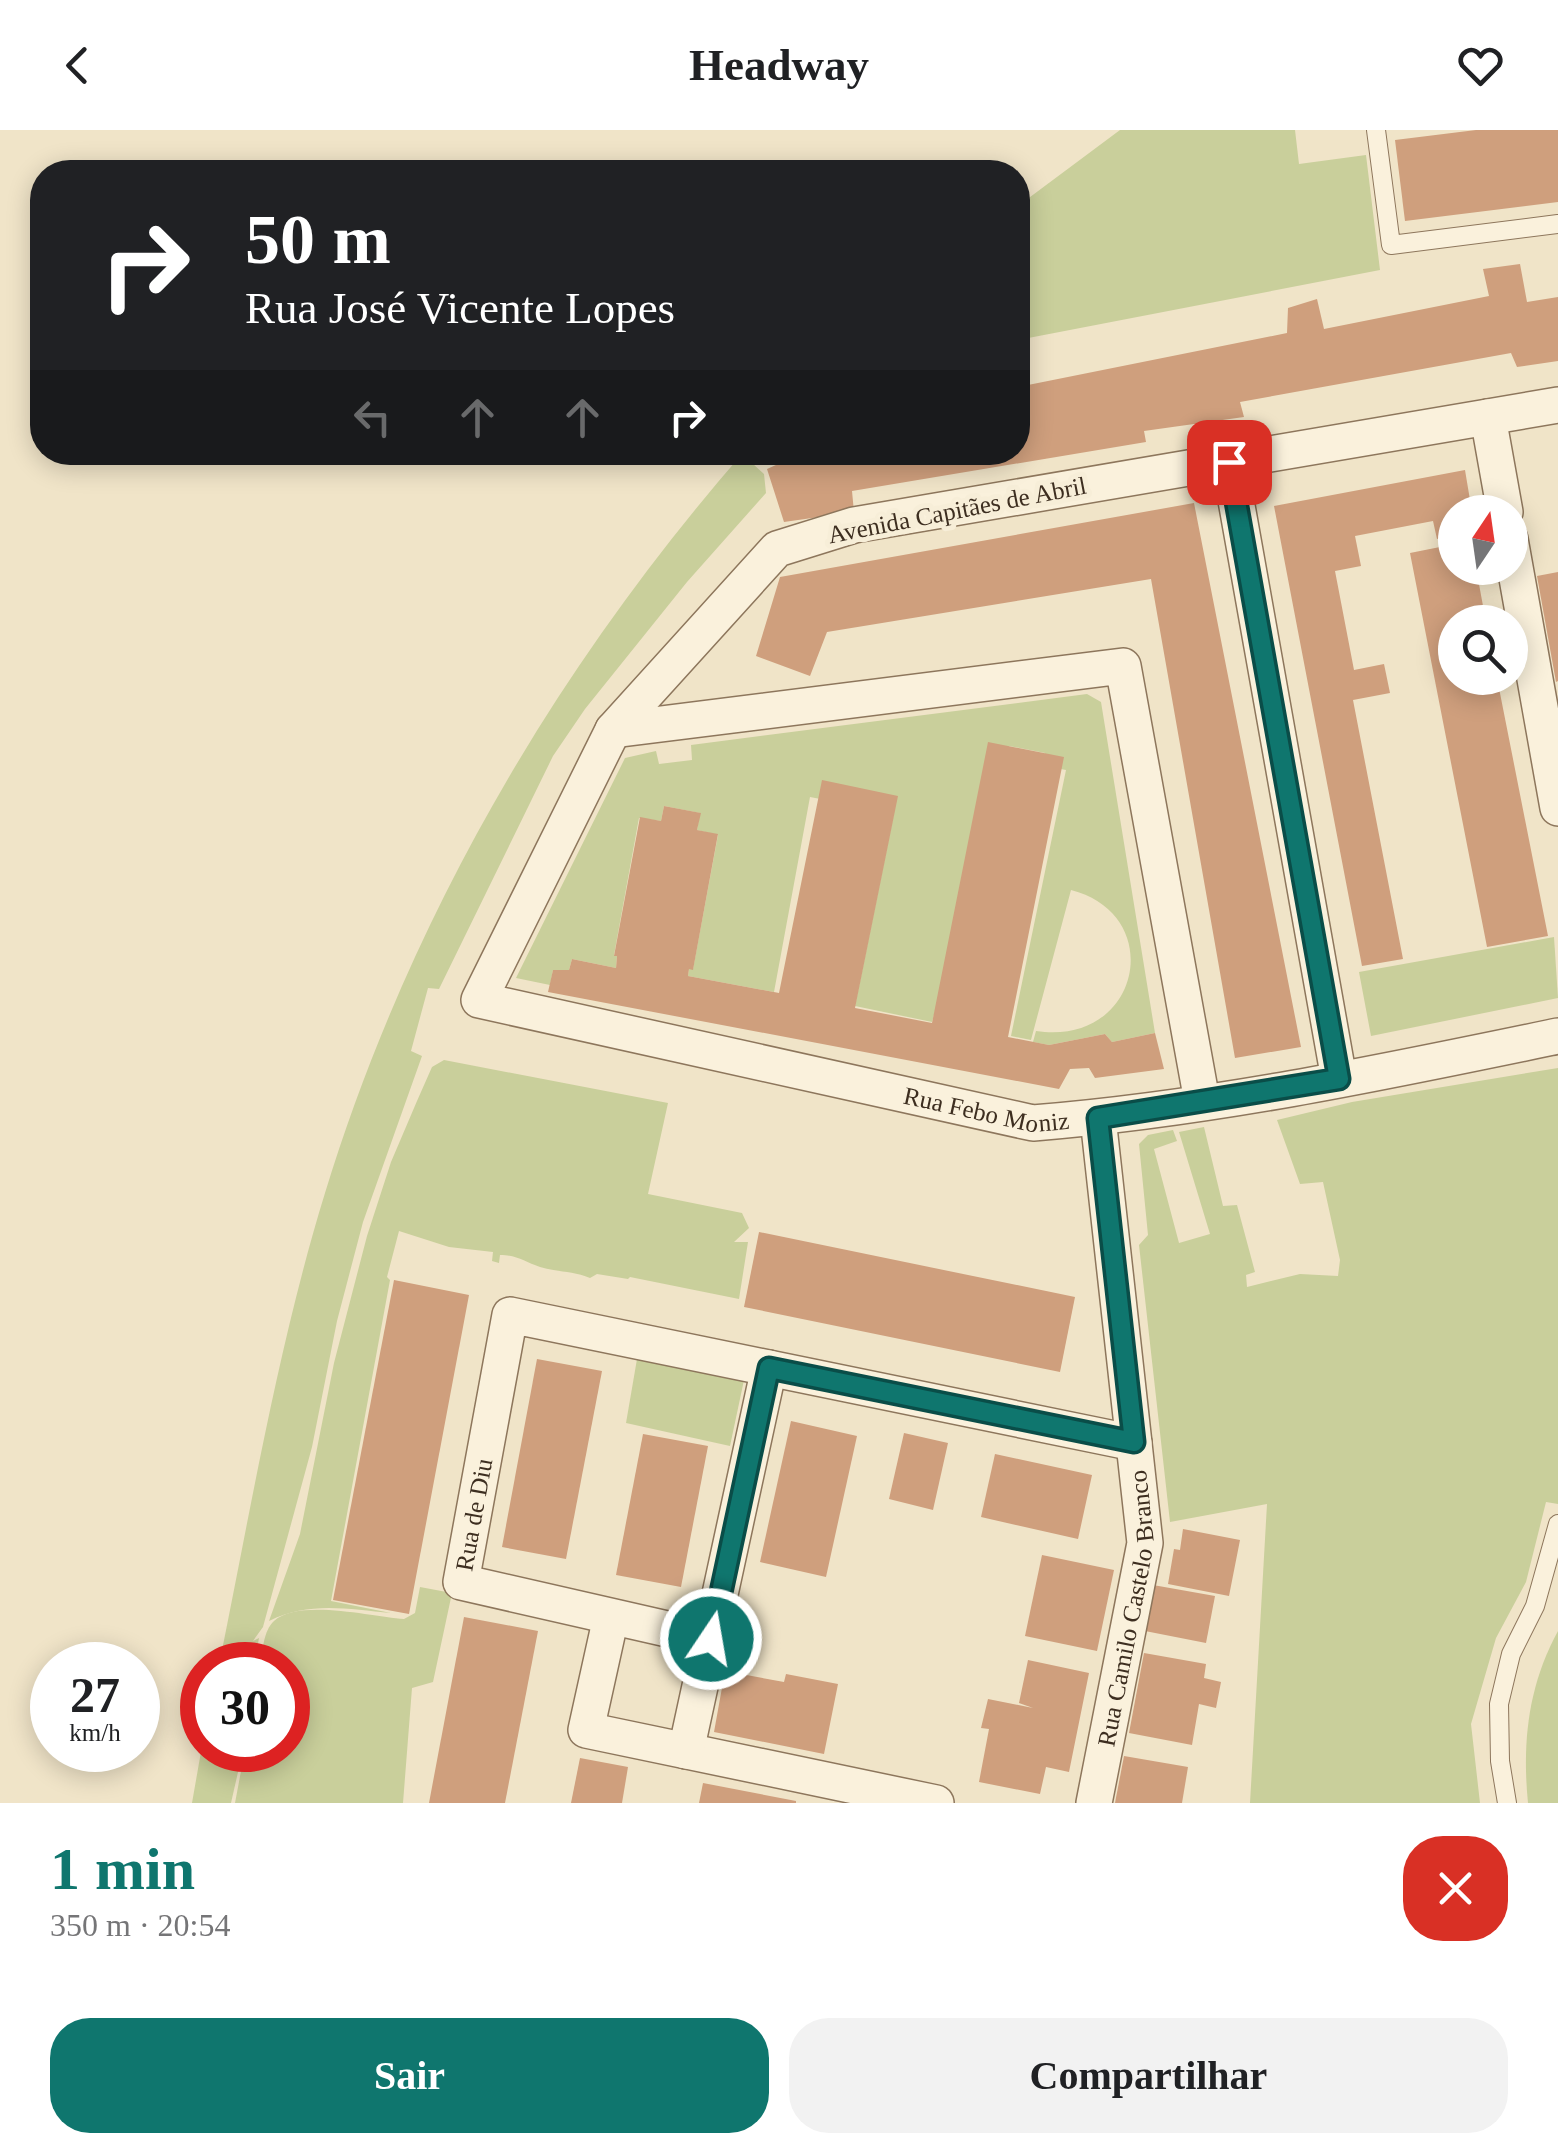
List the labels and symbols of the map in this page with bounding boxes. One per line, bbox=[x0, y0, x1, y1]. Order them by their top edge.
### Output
pin bbox=[1187, 420, 1272, 505]
street label: Avenida Capitães de Abril bbox=[826, 472, 1089, 548]
north arrow bbox=[1438, 495, 1528, 585]
street label: Rua Febo Moniz bbox=[901, 1081, 1070, 1137]
street label: Rua de Diu bbox=[450, 1456, 497, 1573]
street label: Rua Camilo Castelo Branco bbox=[1092, 1469, 1158, 1749]
position arrow bbox=[659, 1587, 763, 1691]
speed limit sign: 30 bbox=[180, 1642, 310, 1772]

